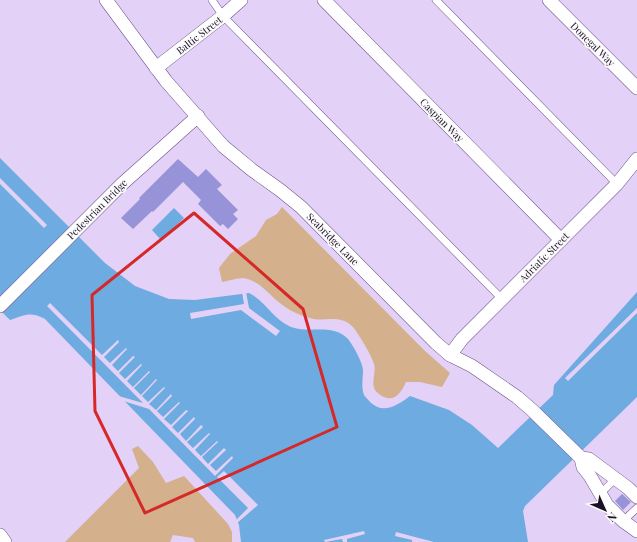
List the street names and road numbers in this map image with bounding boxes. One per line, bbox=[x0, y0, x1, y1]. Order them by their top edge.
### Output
street label: Baltic Street bbox=[173, 12, 225, 57]
street label: Donegal Way bbox=[568, 19, 618, 69]
street label: Caspian Way bbox=[417, 95, 467, 145]
street label: Pedestrian Bridge bbox=[64, 176, 130, 242]
street label: Seabridge Lane bbox=[304, 210, 362, 268]
street label: Adriatic Street bbox=[515, 229, 572, 286]

